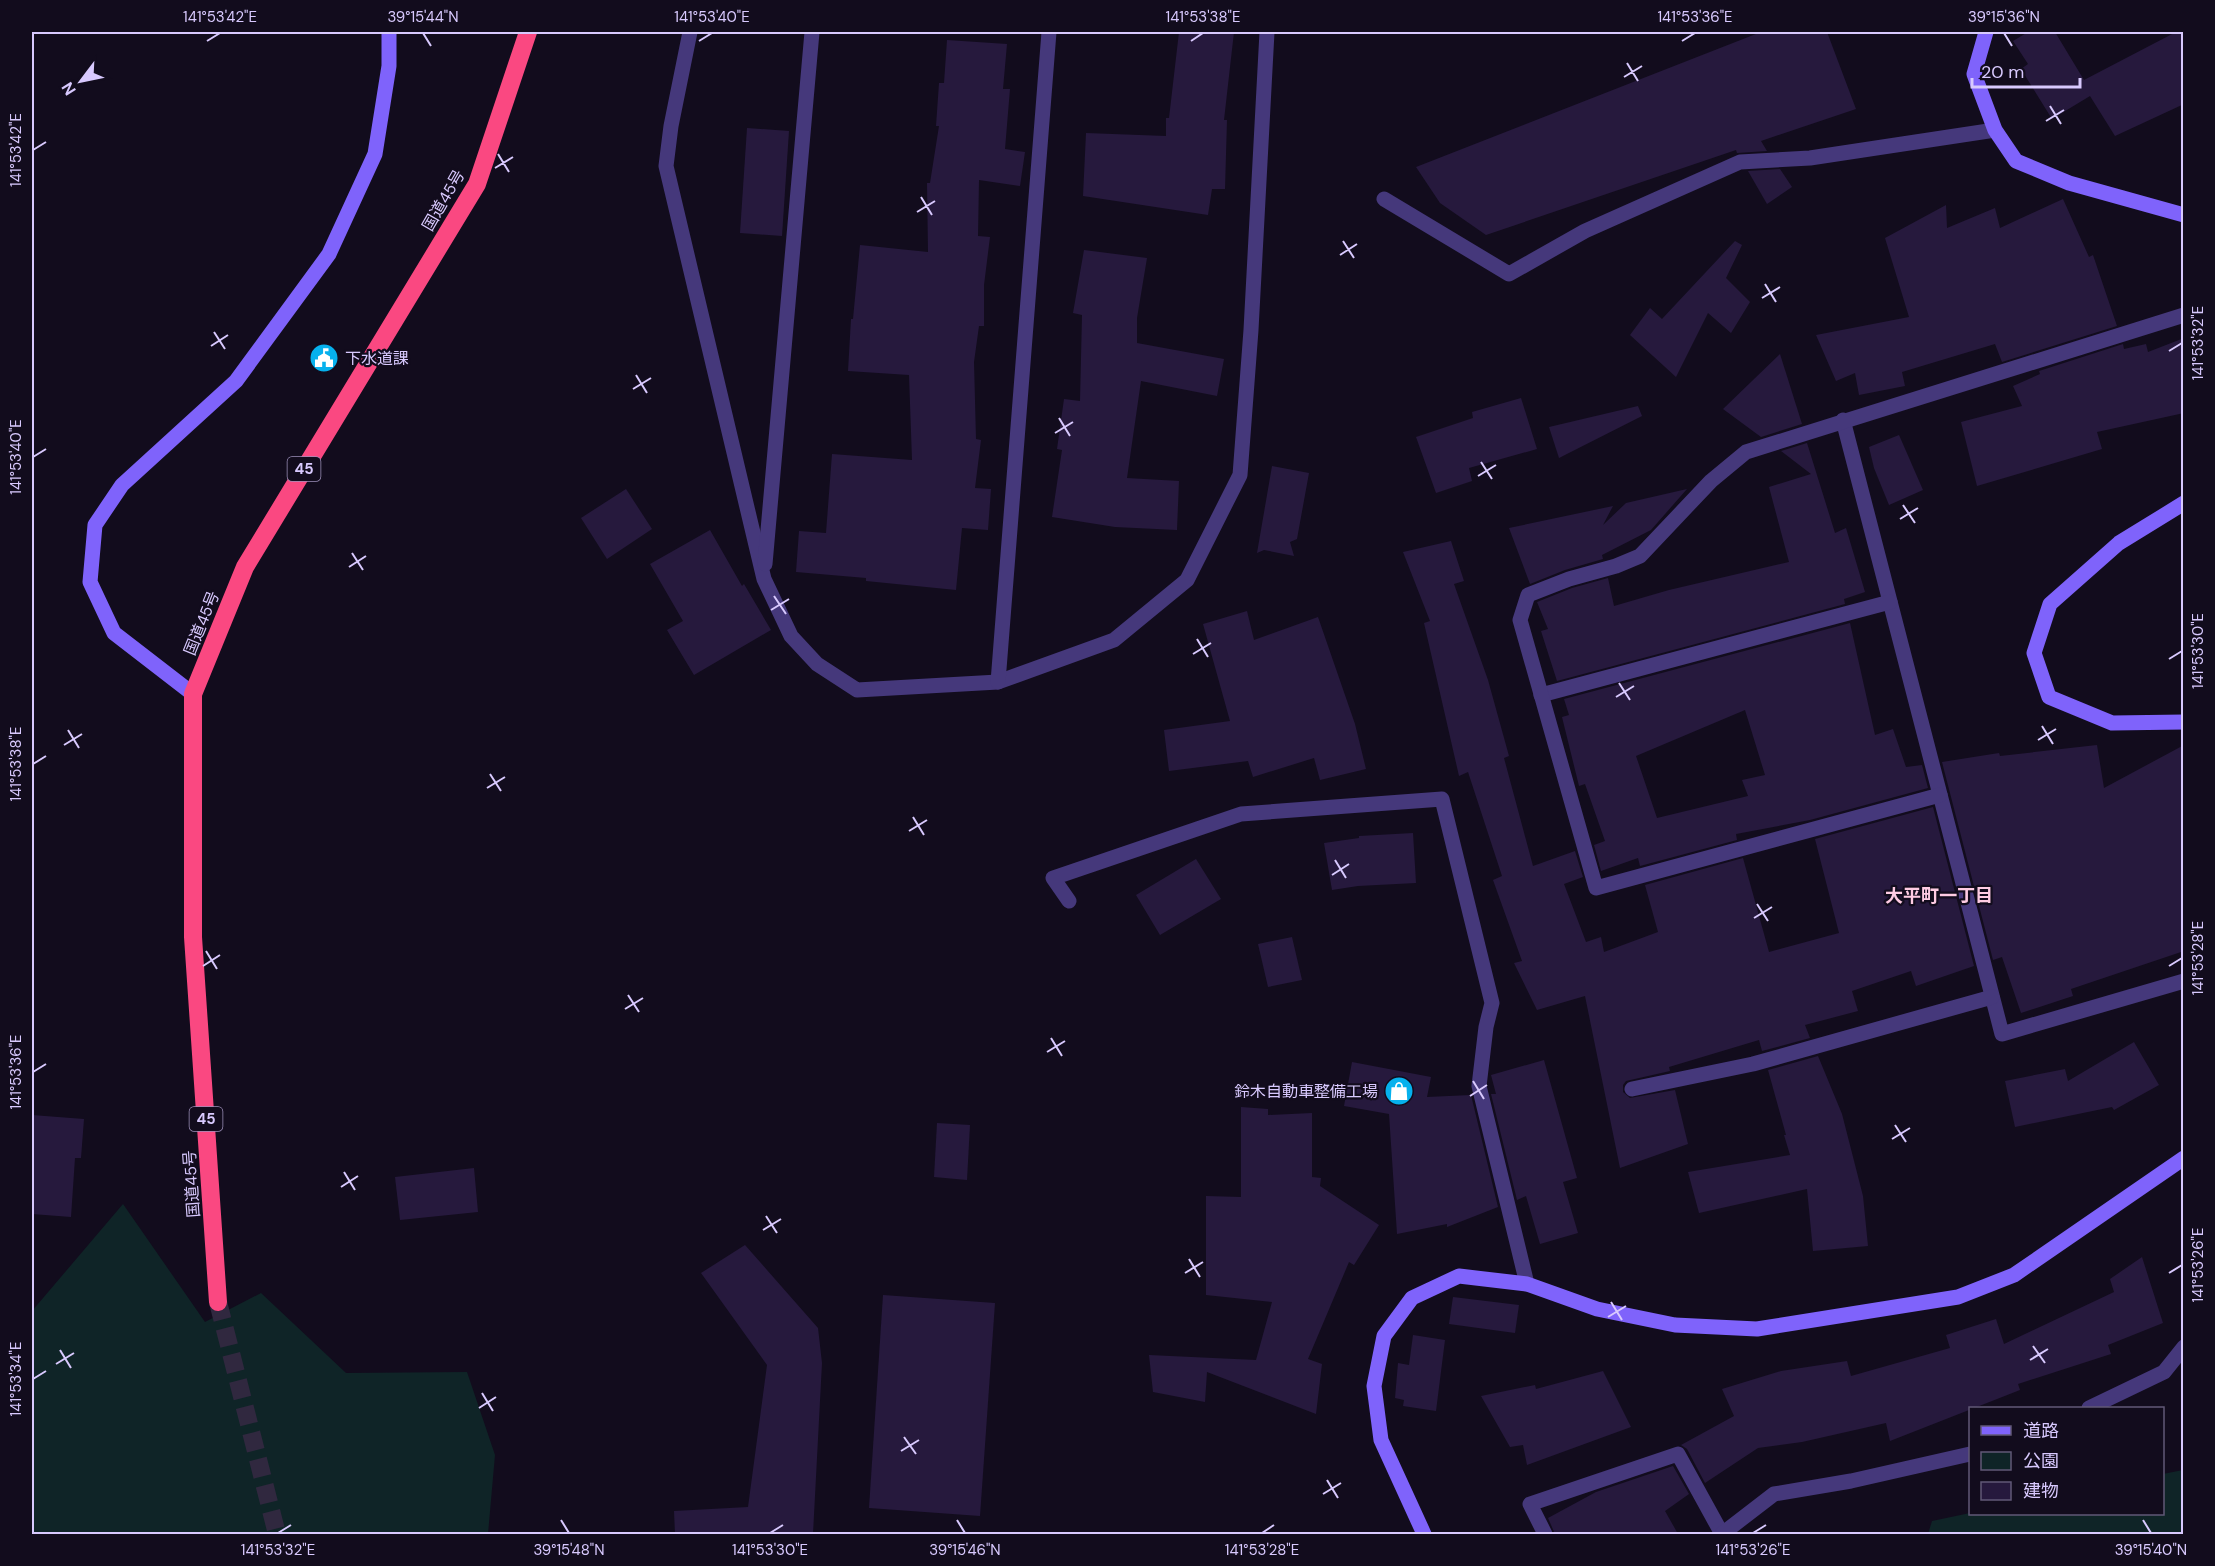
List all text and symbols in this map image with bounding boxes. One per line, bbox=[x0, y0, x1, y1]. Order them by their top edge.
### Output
text: 141°53'42"E bbox=[183, 7, 257, 27]
text: 39°15'44"N bbox=[387, 7, 459, 27]
text: 141°53'40"E bbox=[674, 7, 750, 27]
text: 141°53'38"E bbox=[1166, 7, 1240, 27]
text: 141°53'36"E bbox=[1657, 7, 1733, 27]
text: 39°15'36"N bbox=[1968, 7, 2040, 27]
north arrow bbox=[51, 51, 111, 111]
scale bar bbox=[1972, 51, 2080, 89]
text: 20 m bbox=[1981, 60, 2024, 84]
text: N bbox=[57, 78, 81, 99]
text: 141°53'42"E bbox=[6, 113, 26, 187]
street label: 国道45号 bbox=[417, 166, 469, 235]
text: 141°53'32"E bbox=[2188, 306, 2208, 380]
public building icon: 下水道課 bbox=[308, 342, 340, 374]
place label: 下水道課 bbox=[345, 348, 409, 369]
text: 141°53'40"E bbox=[6, 419, 26, 495]
road number: 45 bbox=[288, 457, 320, 481]
street label: 国道45号 bbox=[179, 588, 224, 658]
text: 141°53'30"E bbox=[2188, 613, 2208, 689]
text: 141°53'38"E bbox=[6, 727, 26, 801]
district label: 大平町一丁目 bbox=[1885, 884, 1993, 908]
text: 141°53'28"E bbox=[2188, 921, 2208, 995]
text: 141°53'36"E bbox=[6, 1034, 26, 1110]
shop icon: 鈴木自動車整備工場 bbox=[1383, 1075, 1415, 1107]
place label: 鈴木自動車整備工場 bbox=[1234, 1081, 1378, 1102]
road number: 45 bbox=[190, 1107, 222, 1131]
street label: 国道45号 bbox=[179, 1150, 204, 1218]
text: 141°53'26"E bbox=[2188, 1228, 2208, 1302]
text: 141°53'34"E bbox=[6, 1342, 26, 1416]
legend bbox=[1969, 1407, 2164, 1515]
text: 道路 bbox=[2023, 1419, 2059, 1443]
text: 公園 bbox=[2023, 1449, 2059, 1473]
text: 建物 bbox=[2023, 1479, 2059, 1503]
text: 141°53'32"E bbox=[241, 1540, 315, 1560]
text: 39°15'48"N bbox=[533, 1540, 605, 1560]
text: 141°53'30"E bbox=[732, 1540, 808, 1560]
text: 39°15'46"N bbox=[929, 1540, 1001, 1560]
text: 141°53'28"E bbox=[1225, 1540, 1299, 1560]
text: 141°53'26"E bbox=[1716, 1540, 1790, 1560]
text: 39°15'40"N bbox=[2115, 1540, 2187, 1560]

